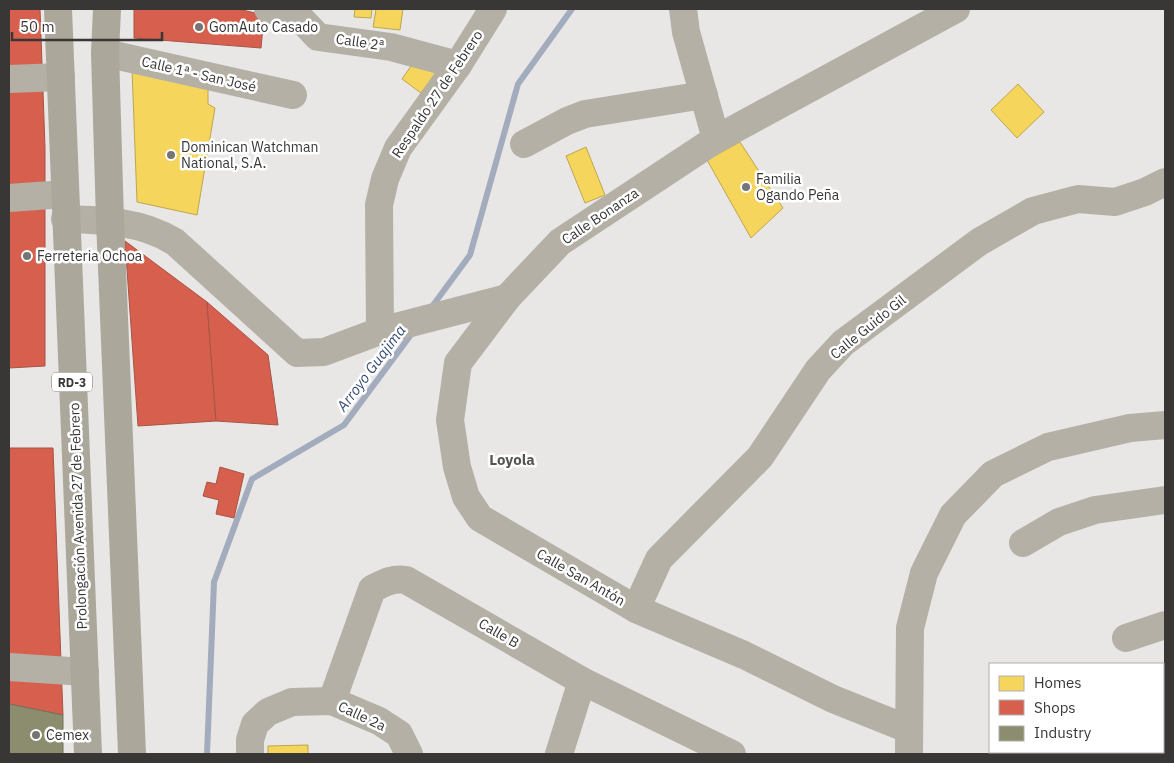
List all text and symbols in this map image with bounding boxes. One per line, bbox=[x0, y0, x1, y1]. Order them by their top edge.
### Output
scale bar bbox=[12, 10, 162, 42]
text: 50 m bbox=[20, 17, 55, 36]
place label: GomAuto Casado bbox=[209, 18, 318, 36]
marker: GomAuto Casado bbox=[193, 21, 205, 33]
street label: Respaldo 27 de Febrero bbox=[388, 27, 487, 161]
street label: Calle 2ª bbox=[335, 30, 386, 54]
street label: Calle 1ª - San José bbox=[140, 52, 258, 96]
place label: Dominican Watchman National, S.A. bbox=[181, 138, 319, 172]
marker: Dominican Watchman National, S.A. bbox=[165, 149, 177, 161]
place label: Familia Ogando Peña bbox=[756, 170, 840, 204]
marker: Familia Ogando Peña bbox=[740, 181, 752, 193]
street label: Calle Bonanza bbox=[558, 183, 642, 248]
place label: Ferreteria Ochoa bbox=[37, 247, 143, 265]
marker: Ferreteria Ochoa bbox=[21, 250, 33, 262]
street label: Calle Guido Gil bbox=[827, 291, 910, 363]
water label: Arroyo Guajima bbox=[332, 321, 410, 416]
road number: RD-3 bbox=[52, 372, 92, 392]
street label: Prolongación Avenida 27 de Febrero bbox=[65, 402, 91, 630]
district label: Loyola bbox=[489, 450, 535, 469]
street label: Calle San Antón bbox=[534, 544, 628, 610]
street label: Calle B bbox=[476, 614, 522, 652]
legend bbox=[989, 663, 1164, 753]
text: Homes bbox=[1034, 673, 1082, 692]
street label: Calle 2a bbox=[335, 697, 389, 735]
text: Shops bbox=[1034, 698, 1076, 717]
text: Industry bbox=[1034, 723, 1092, 742]
place label: Cemex bbox=[46, 726, 89, 744]
marker: Cemex bbox=[30, 729, 42, 741]

